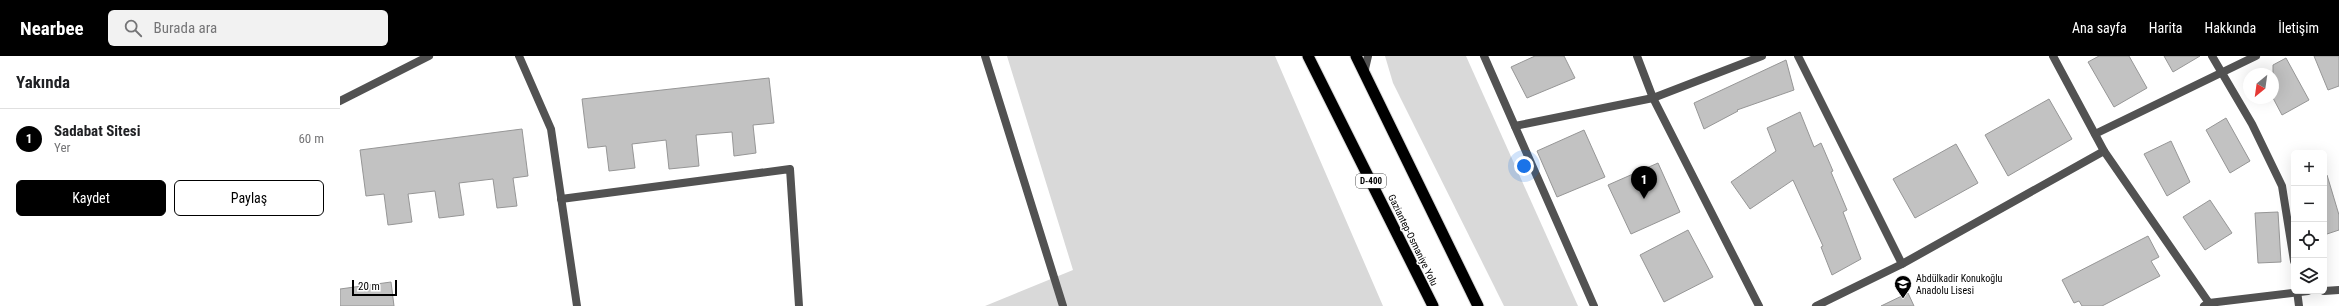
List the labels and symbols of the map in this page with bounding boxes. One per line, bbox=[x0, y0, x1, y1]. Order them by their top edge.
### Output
north arrow bbox=[2243, 68, 2279, 104]
your location bbox=[1514, 156, 1534, 176]
pin: 1 bbox=[1631, 166, 1657, 199]
road number: D-400 bbox=[1356, 174, 1386, 188]
street label: Gaziantep-Osmaniye Yolu bbox=[1386, 193, 1440, 288]
place label: Abdülkadir Konukoğlu Anadolu Lisesi bbox=[1916, 273, 2002, 296]
school or university icon: Abdülkadir Konukoğlu Anadolu Lisesi bbox=[1893, 274, 1913, 299]
scale bar bbox=[352, 278, 397, 297]

